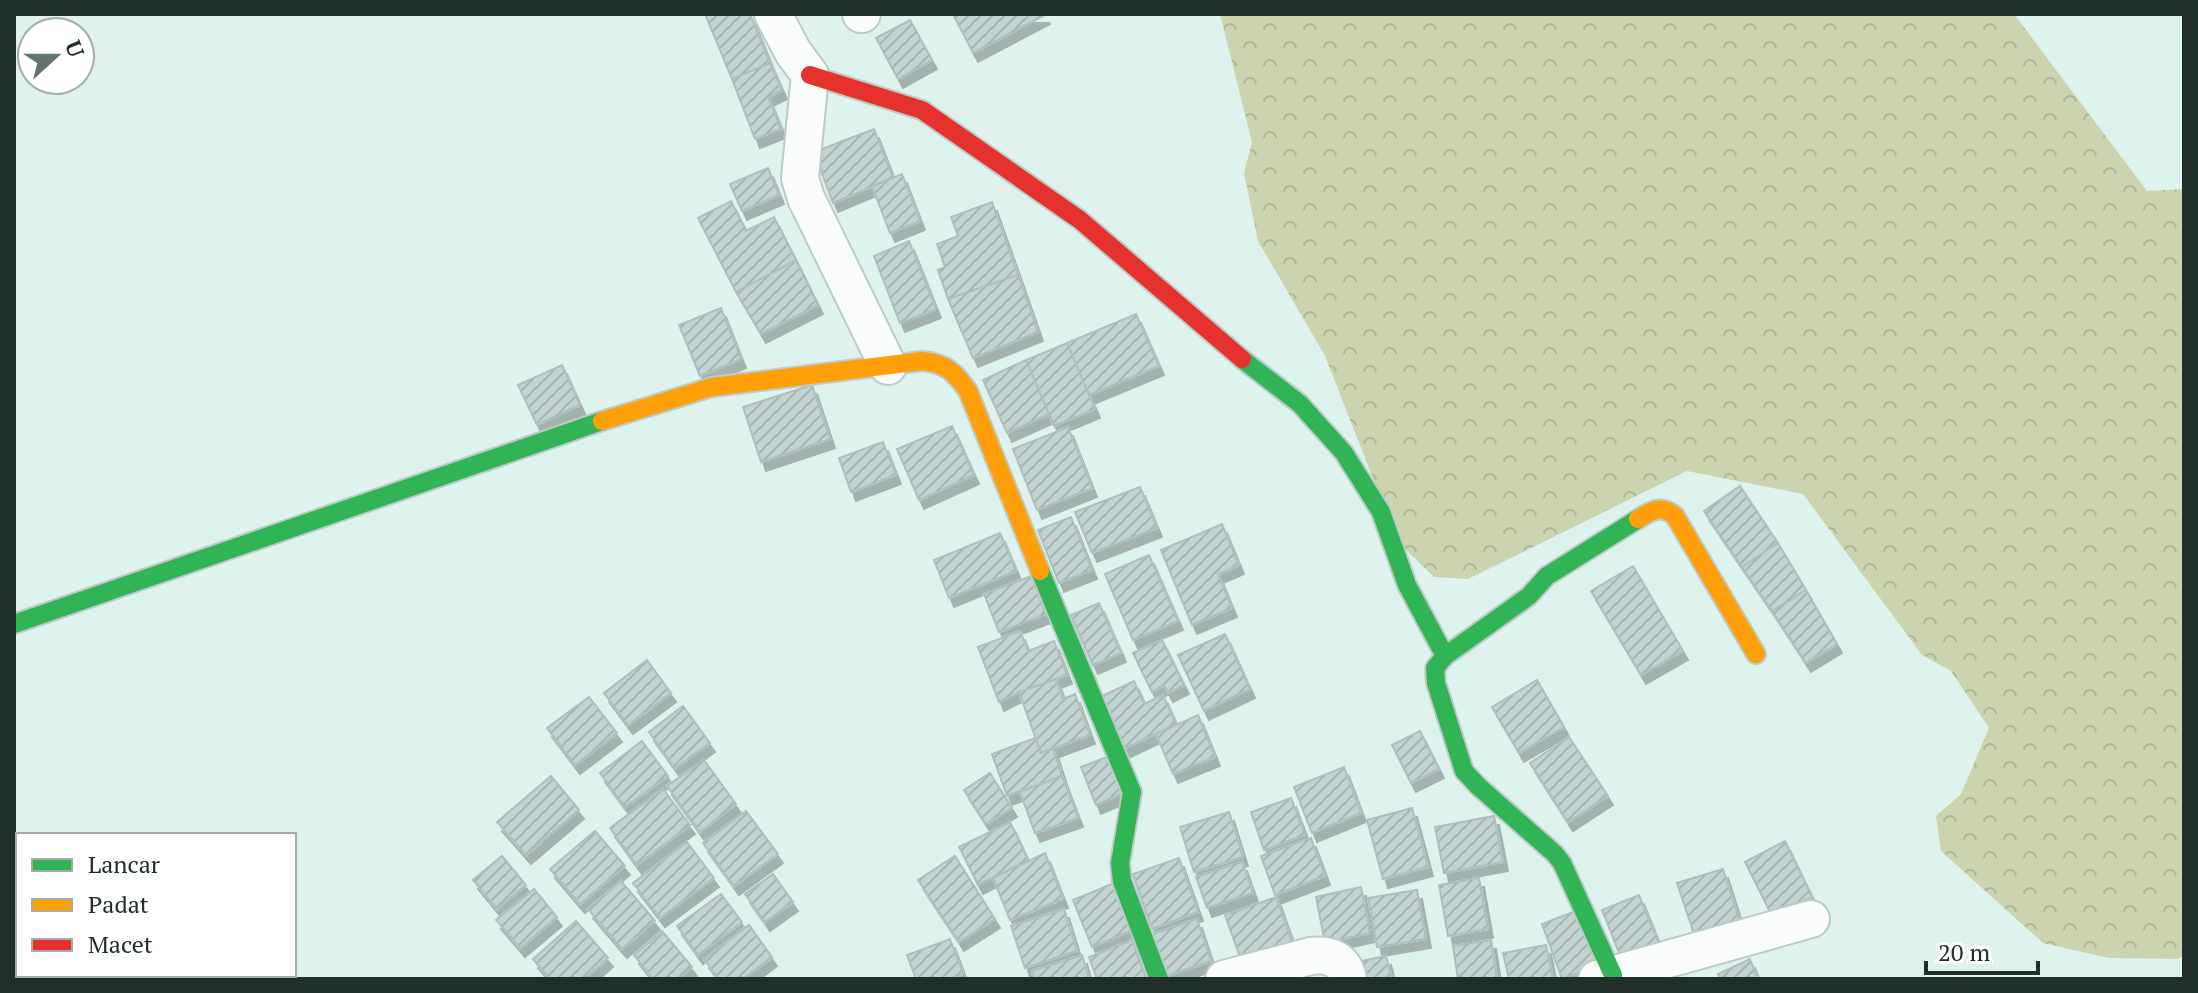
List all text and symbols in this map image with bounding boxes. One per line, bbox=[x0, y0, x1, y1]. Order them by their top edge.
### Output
north arrow bbox=[16, 16, 96, 96]
text: U bbox=[59, 36, 92, 61]
legend bbox=[16, 833, 296, 977]
text: Lancar bbox=[88, 848, 161, 880]
text: Padat bbox=[88, 888, 149, 920]
scale bar bbox=[1926, 925, 2038, 975]
text: Macet bbox=[88, 928, 153, 960]
text: 20 m bbox=[1938, 936, 1990, 968]

